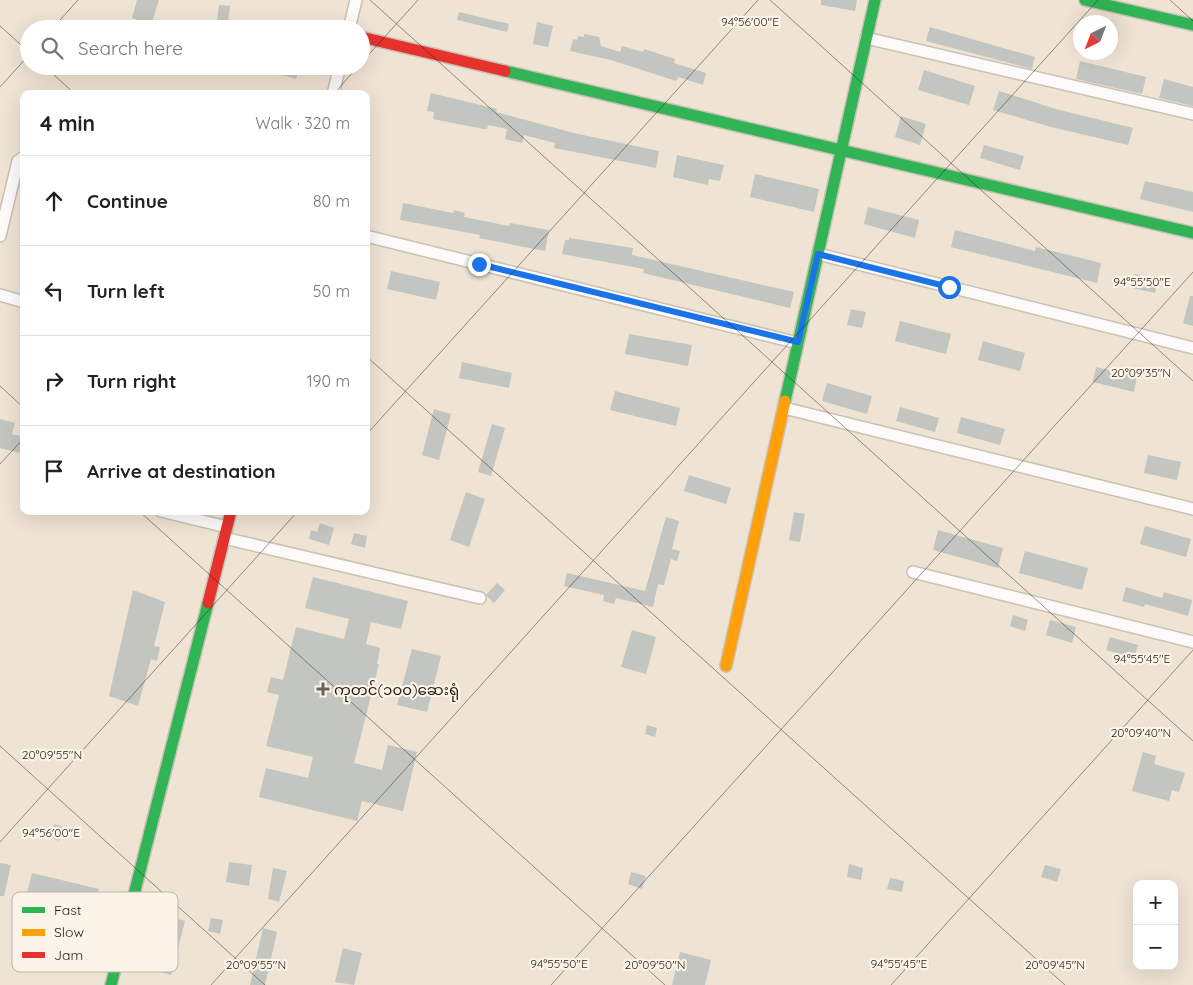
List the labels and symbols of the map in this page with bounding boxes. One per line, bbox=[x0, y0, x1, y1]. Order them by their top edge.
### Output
text: 94°56'00"E bbox=[721, 14, 779, 29]
north arrow bbox=[1073, 15, 1118, 60]
route end bbox=[468, 253, 491, 276]
text: 94°55'50"E bbox=[1113, 274, 1171, 289]
route start bbox=[938, 276, 961, 299]
text: 20°09'35"N bbox=[1111, 365, 1171, 380]
text: 94°55'45"E bbox=[1114, 651, 1171, 666]
place label: ကုတင်(၁၀၀)ဆေးရုံ bbox=[334, 680, 459, 702]
marker: ကုတင်(၁၀၀)ဆေးရုံ bbox=[316, 682, 330, 696]
text: 20°09'40"N bbox=[1111, 725, 1171, 740]
text: 20°09'55"N bbox=[22, 747, 82, 762]
text: 94°56'00"E bbox=[22, 825, 80, 840]
legend bbox=[12, 892, 178, 972]
text: Fast bbox=[54, 901, 82, 919]
text: Slow bbox=[54, 923, 84, 941]
text: Jam bbox=[54, 946, 83, 964]
text: 94°55'50"E bbox=[530, 956, 588, 971]
text: 94°55'45"E bbox=[871, 956, 928, 971]
text: 20°09'55"N bbox=[226, 957, 286, 972]
text: 20°09'50"N bbox=[625, 957, 685, 972]
text: 20°09'45"N bbox=[1025, 957, 1085, 972]

